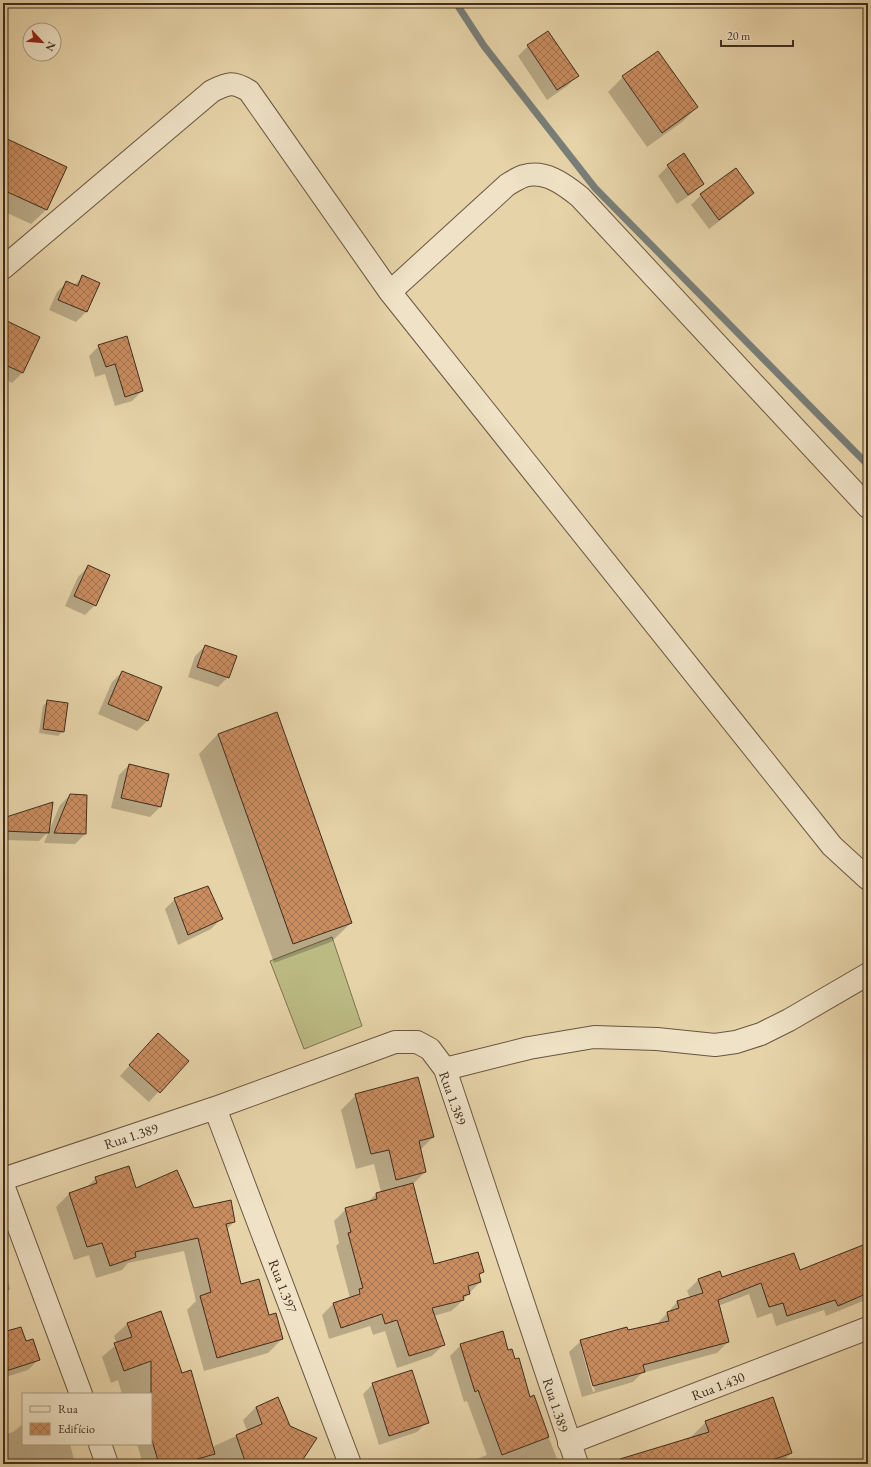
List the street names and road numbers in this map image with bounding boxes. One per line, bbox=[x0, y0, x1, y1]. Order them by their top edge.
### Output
street label: Rua 1.389 bbox=[435, 1069, 471, 1128]
street label: Rua 1.389 bbox=[102, 1119, 161, 1153]
street label: Rua 1.397 bbox=[265, 1257, 302, 1316]
street label: Rua 1.430 bbox=[689, 1367, 748, 1404]
street label: Rua 1.389 bbox=[539, 1376, 573, 1435]

